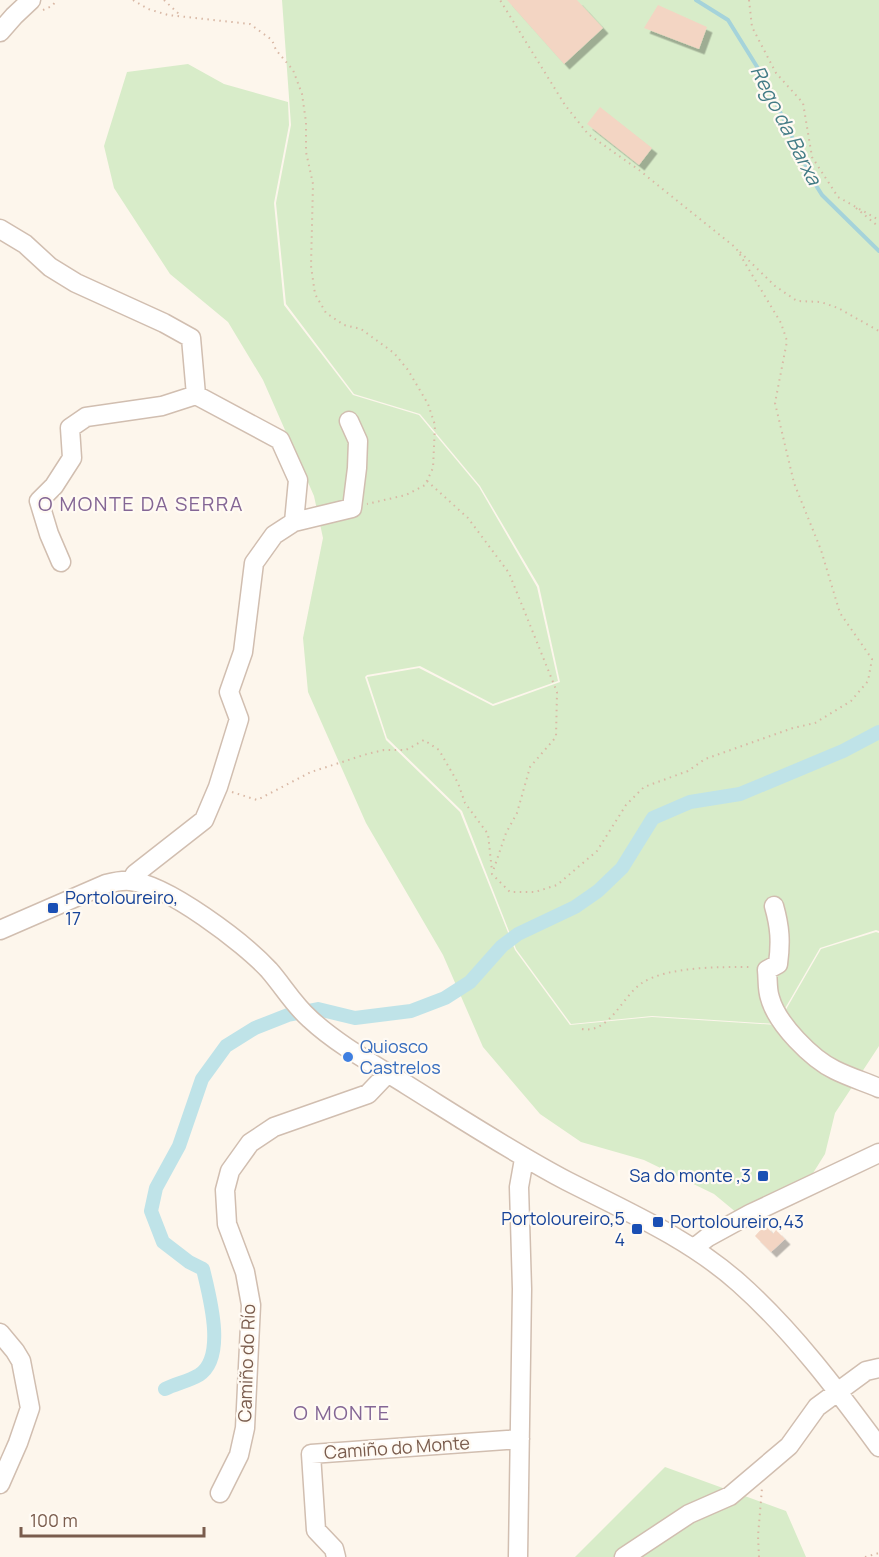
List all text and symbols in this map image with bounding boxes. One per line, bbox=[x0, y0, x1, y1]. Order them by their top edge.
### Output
water label: Rego da Barxa bbox=[745, 60, 829, 190]
district label: O MONTE DA SERRA bbox=[38, 490, 244, 517]
place label: Portoloureiro, 17 bbox=[65, 885, 178, 930]
marker: Portoloureiro, 17 bbox=[46, 901, 60, 915]
place label: Quiosco Castrelos bbox=[360, 1034, 441, 1079]
marker: Quiosco Castrelos bbox=[341, 1050, 355, 1064]
place label: Sa do monte ,3 bbox=[629, 1163, 751, 1187]
marker: Sa do monte ,3 bbox=[756, 1169, 770, 1183]
place label: Portoloureiro,5 4 bbox=[501, 1206, 625, 1251]
place label: Portoloureiro,43 bbox=[670, 1209, 804, 1233]
marker: Portoloureiro,43 bbox=[651, 1215, 665, 1229]
marker: Portoloureiro,5 4 bbox=[630, 1222, 644, 1236]
street label: Camiño do Río bbox=[232, 1303, 260, 1423]
district label: O MONTE bbox=[293, 1399, 391, 1426]
street label: Camiño do Monte bbox=[323, 1430, 471, 1464]
scale bar bbox=[21, 1500, 204, 1538]
text: 100 m bbox=[30, 1508, 78, 1532]

